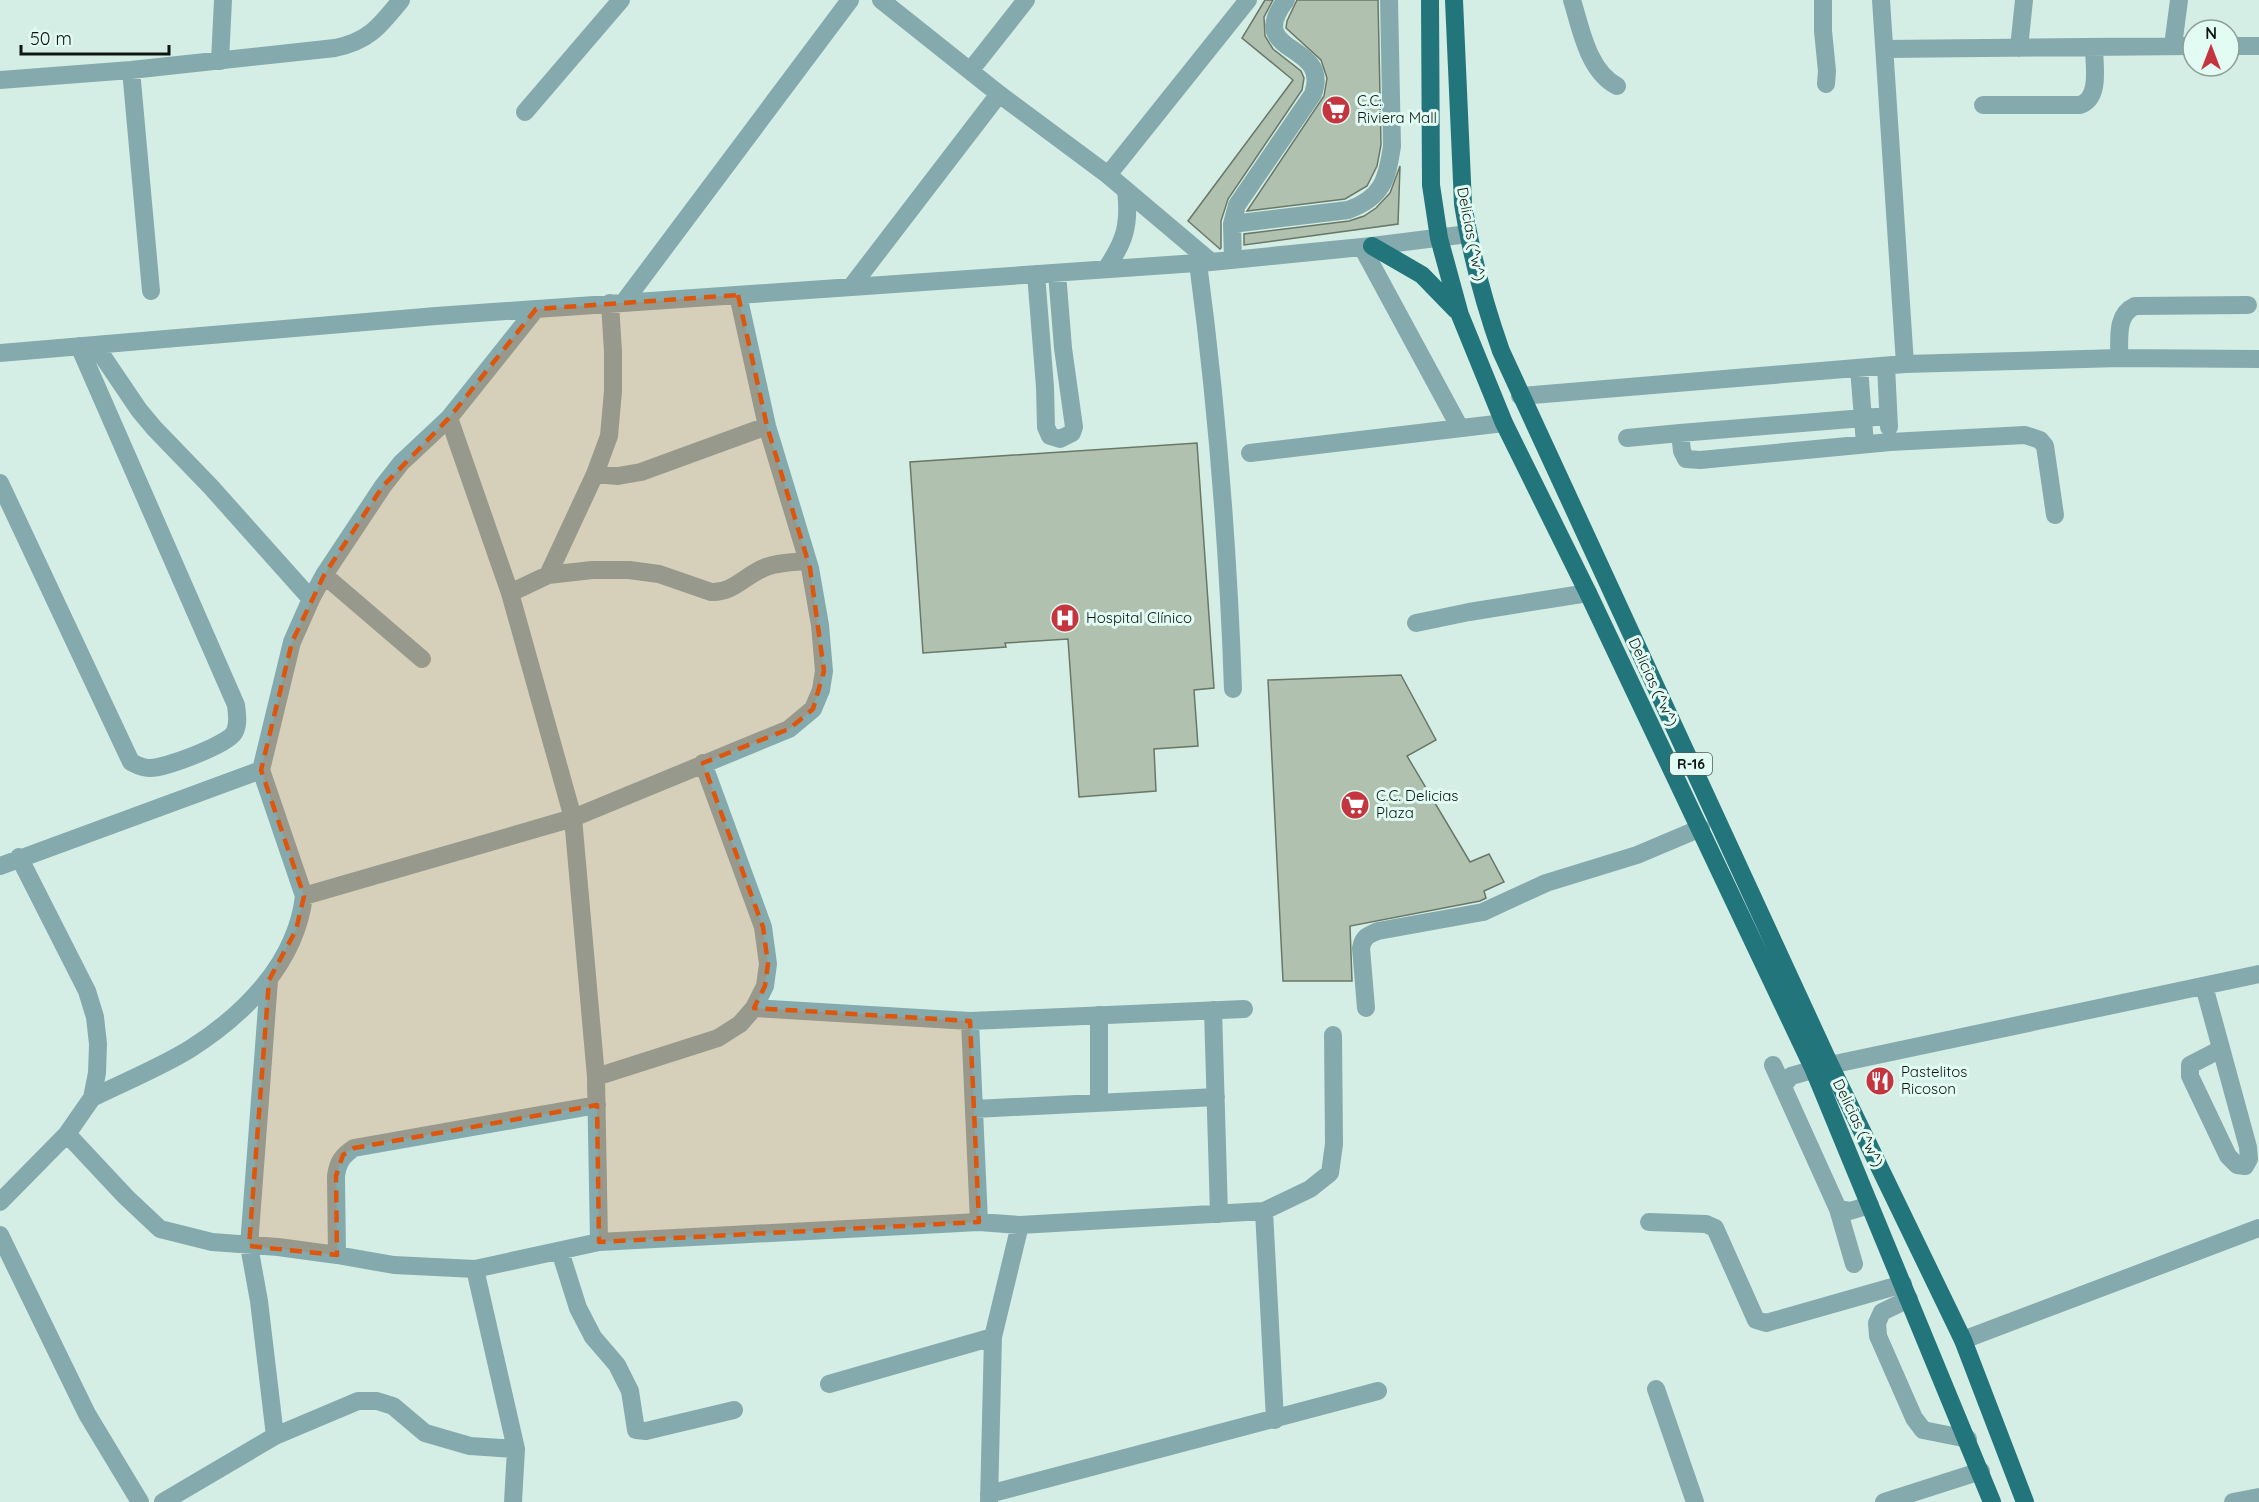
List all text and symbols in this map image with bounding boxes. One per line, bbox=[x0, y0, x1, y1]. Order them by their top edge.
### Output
scale bar bbox=[21, 18, 170, 56]
north arrow bbox=[2181, 18, 2241, 78]
text: N bbox=[2205, 23, 2217, 43]
text: 50 m bbox=[30, 27, 72, 50]
place label: C.C. Riviera Mall bbox=[1357, 91, 1437, 127]
supermarket icon: C.C. Riviera Mall bbox=[1320, 94, 1352, 126]
street label: Delicias (^w^) bbox=[1453, 185, 1490, 282]
hospital icon: Hospital Clínico bbox=[1049, 602, 1081, 634]
place label: Hospital Clínico bbox=[1086, 608, 1192, 627]
street label: Delicias (^w^) bbox=[1625, 635, 1682, 729]
road number: R-16 bbox=[1670, 753, 1712, 775]
place label: C.C. Delicias Plaza bbox=[1376, 786, 1458, 822]
supermarket icon: C.C. Delicias Plaza bbox=[1339, 789, 1371, 821]
place label: Pastelitos Ricoson bbox=[1901, 1062, 1967, 1098]
restaurant icon: Pastelitos Ricoson bbox=[1864, 1065, 1896, 1097]
street label: Delicias (^w^) bbox=[1829, 1076, 1888, 1170]

